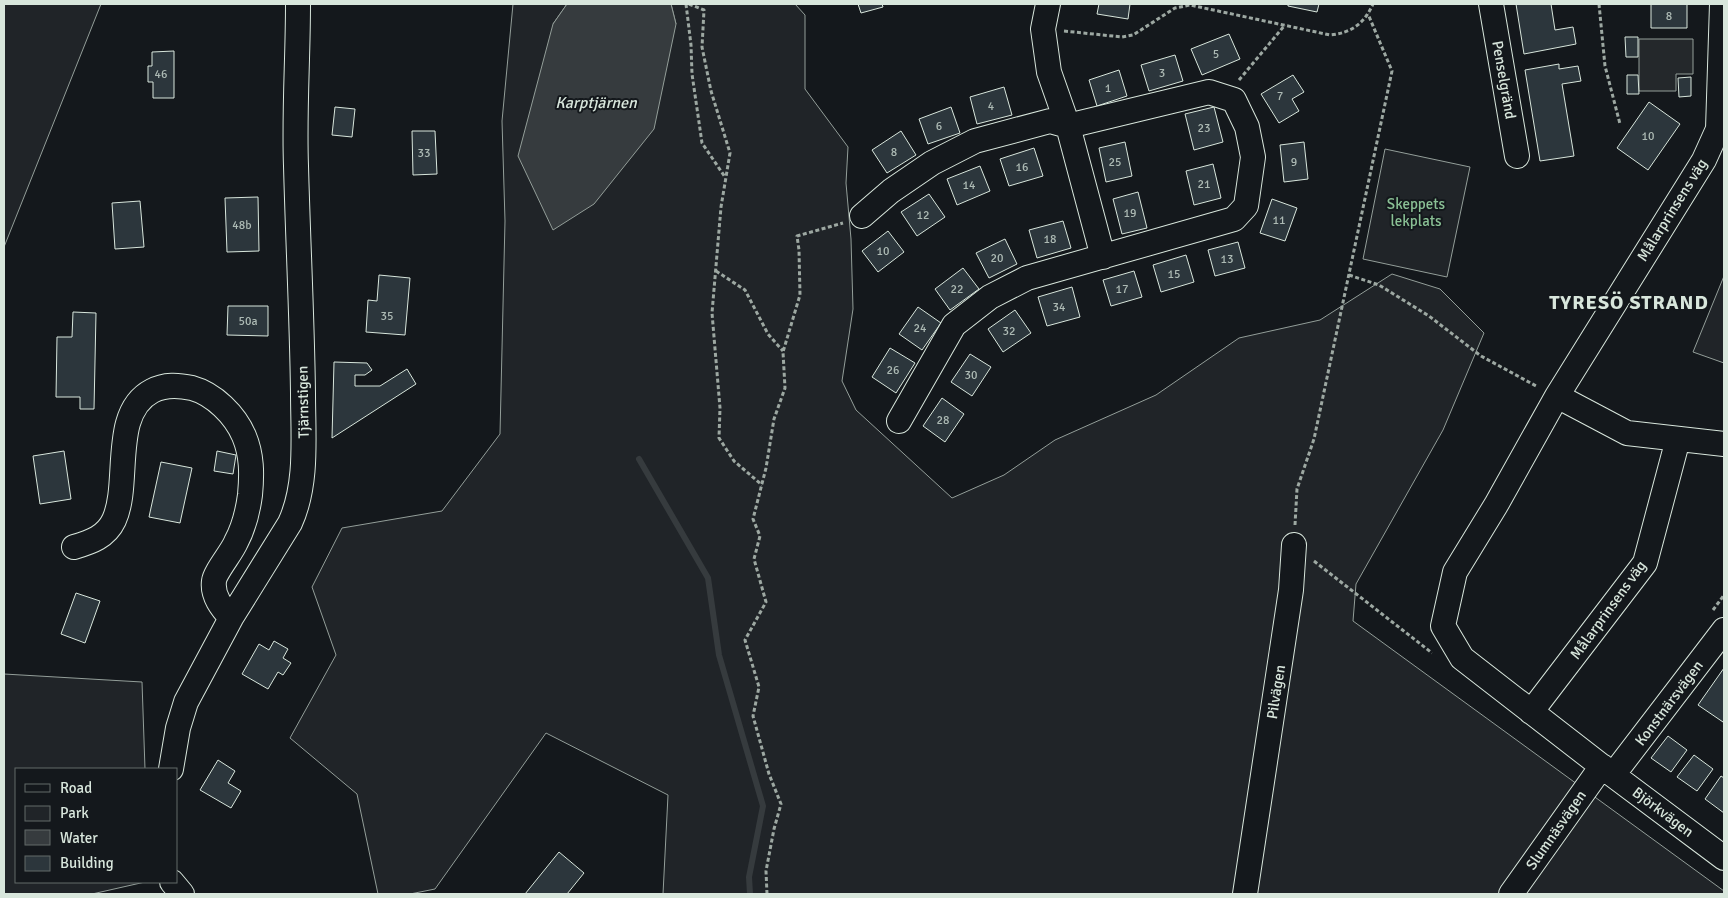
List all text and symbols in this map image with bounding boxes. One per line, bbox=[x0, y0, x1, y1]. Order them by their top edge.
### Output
house number: 8 bbox=[1666, 9, 1672, 24]
street label: Penselgränd bbox=[1488, 39, 1520, 121]
house number: 5 bbox=[1213, 47, 1219, 62]
house number: 3 bbox=[1159, 66, 1165, 81]
house number: 46 bbox=[155, 67, 167, 82]
house number: 1 bbox=[1105, 81, 1111, 96]
house number: 7 bbox=[1277, 89, 1283, 104]
water label: Karptjärnen bbox=[555, 93, 638, 113]
house number: 4 bbox=[988, 99, 995, 114]
house number: 6 bbox=[936, 119, 942, 134]
house number: 23 bbox=[1198, 121, 1210, 136]
house number: 10 bbox=[1642, 129, 1654, 144]
house number: 8 bbox=[891, 145, 897, 160]
house number: 33 bbox=[418, 146, 430, 161]
house number: 25 bbox=[1109, 155, 1121, 170]
house number: 9 bbox=[1291, 155, 1297, 170]
street label: Målarprinsens väg bbox=[1633, 155, 1711, 265]
house number: 16 bbox=[1016, 160, 1028, 175]
house number: 21 bbox=[1198, 177, 1210, 192]
house number: 14 bbox=[963, 178, 976, 193]
park label: Skeppets lekplats bbox=[1387, 195, 1446, 230]
house number: 19 bbox=[1124, 206, 1136, 221]
house number: 12 bbox=[917, 208, 929, 223]
house number: 11 bbox=[1273, 213, 1285, 228]
house number: 48b bbox=[232, 218, 252, 233]
house number: 18 bbox=[1044, 232, 1056, 247]
house number: 10 bbox=[877, 244, 889, 259]
house number: 20 bbox=[991, 251, 1003, 266]
house number: 13 bbox=[1221, 252, 1233, 267]
house number: 15 bbox=[1168, 267, 1180, 282]
house number: 22 bbox=[951, 282, 963, 297]
house number: 17 bbox=[1116, 282, 1128, 297]
district label: TYRESÖ STRAND bbox=[1549, 290, 1709, 315]
house number: 34 bbox=[1053, 300, 1066, 315]
house number: 35 bbox=[381, 309, 393, 324]
house number: 50a bbox=[238, 314, 258, 329]
house number: 24 bbox=[914, 321, 927, 336]
house number: 32 bbox=[1003, 324, 1015, 339]
house number: 26 bbox=[887, 363, 899, 378]
street label: Tjärnstigen bbox=[293, 366, 313, 438]
house number: 30 bbox=[965, 368, 977, 383]
house number: 28 bbox=[937, 413, 949, 428]
street label: Målarprinsens väg bbox=[1566, 557, 1650, 663]
street label: Konstnärsvägen bbox=[1631, 657, 1707, 749]
street label: Pilvägen bbox=[1263, 664, 1289, 720]
legend bbox=[15, 768, 178, 883]
text: Road bbox=[60, 779, 92, 797]
street label: Björkvägen bbox=[1629, 783, 1697, 841]
street label: Slumnäsvägen bbox=[1522, 787, 1590, 873]
text: Park bbox=[60, 804, 89, 822]
text: Water bbox=[60, 829, 98, 847]
text: Building bbox=[60, 854, 114, 872]

